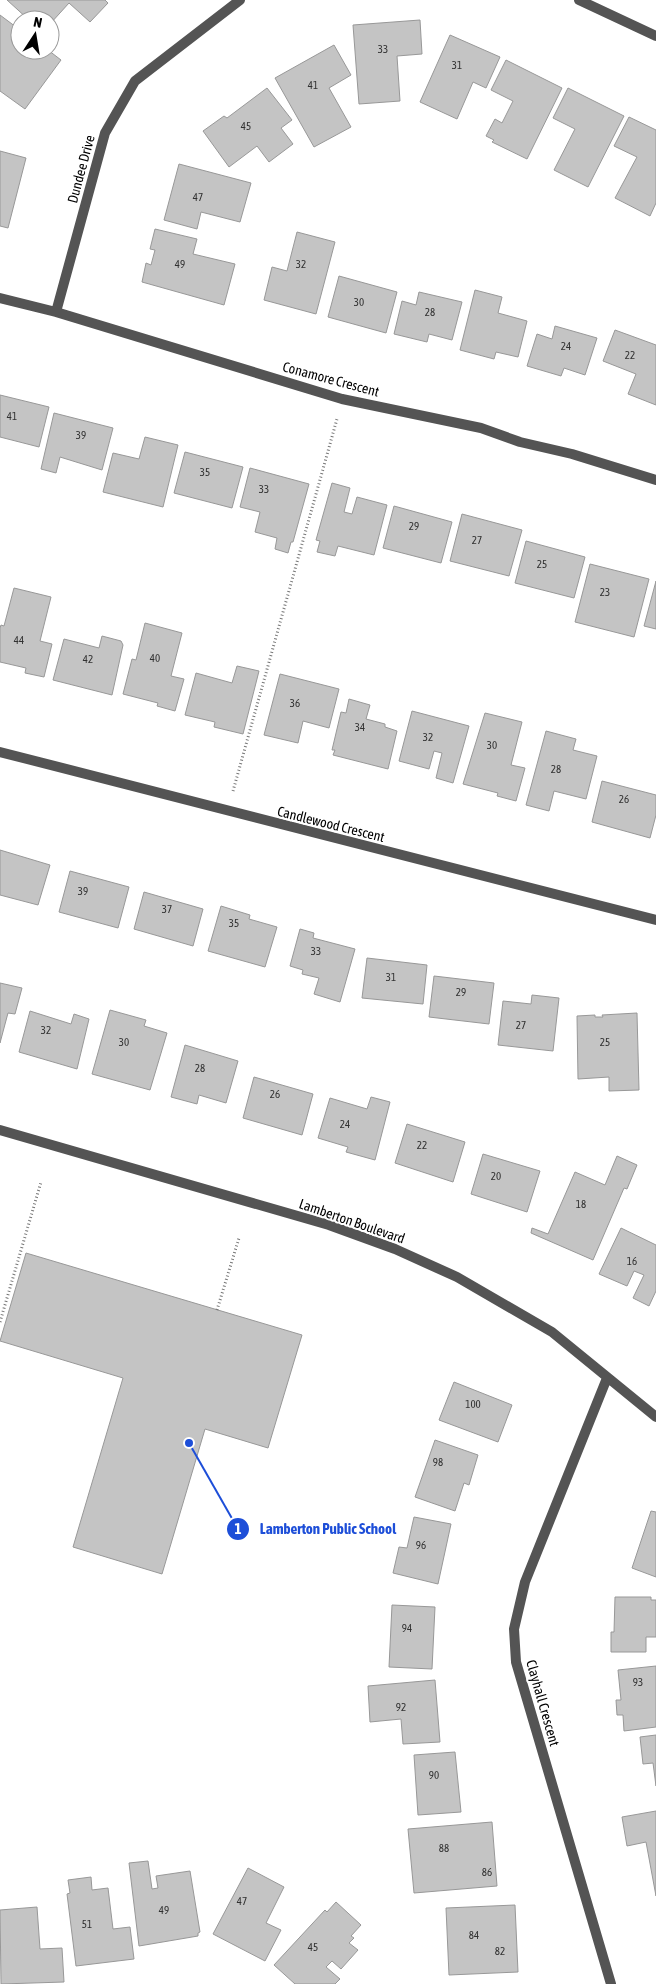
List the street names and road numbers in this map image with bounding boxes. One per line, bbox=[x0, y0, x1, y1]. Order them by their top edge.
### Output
street label: Dundee Drive bbox=[64, 133, 98, 205]
street label: Conamore Crescent bbox=[281, 358, 381, 400]
street label: Candlewood Crescent bbox=[276, 803, 386, 845]
street label: Lamberton Boulevard bbox=[297, 1195, 407, 1247]
street label: Clayhall Crescent bbox=[523, 1658, 563, 1748]

